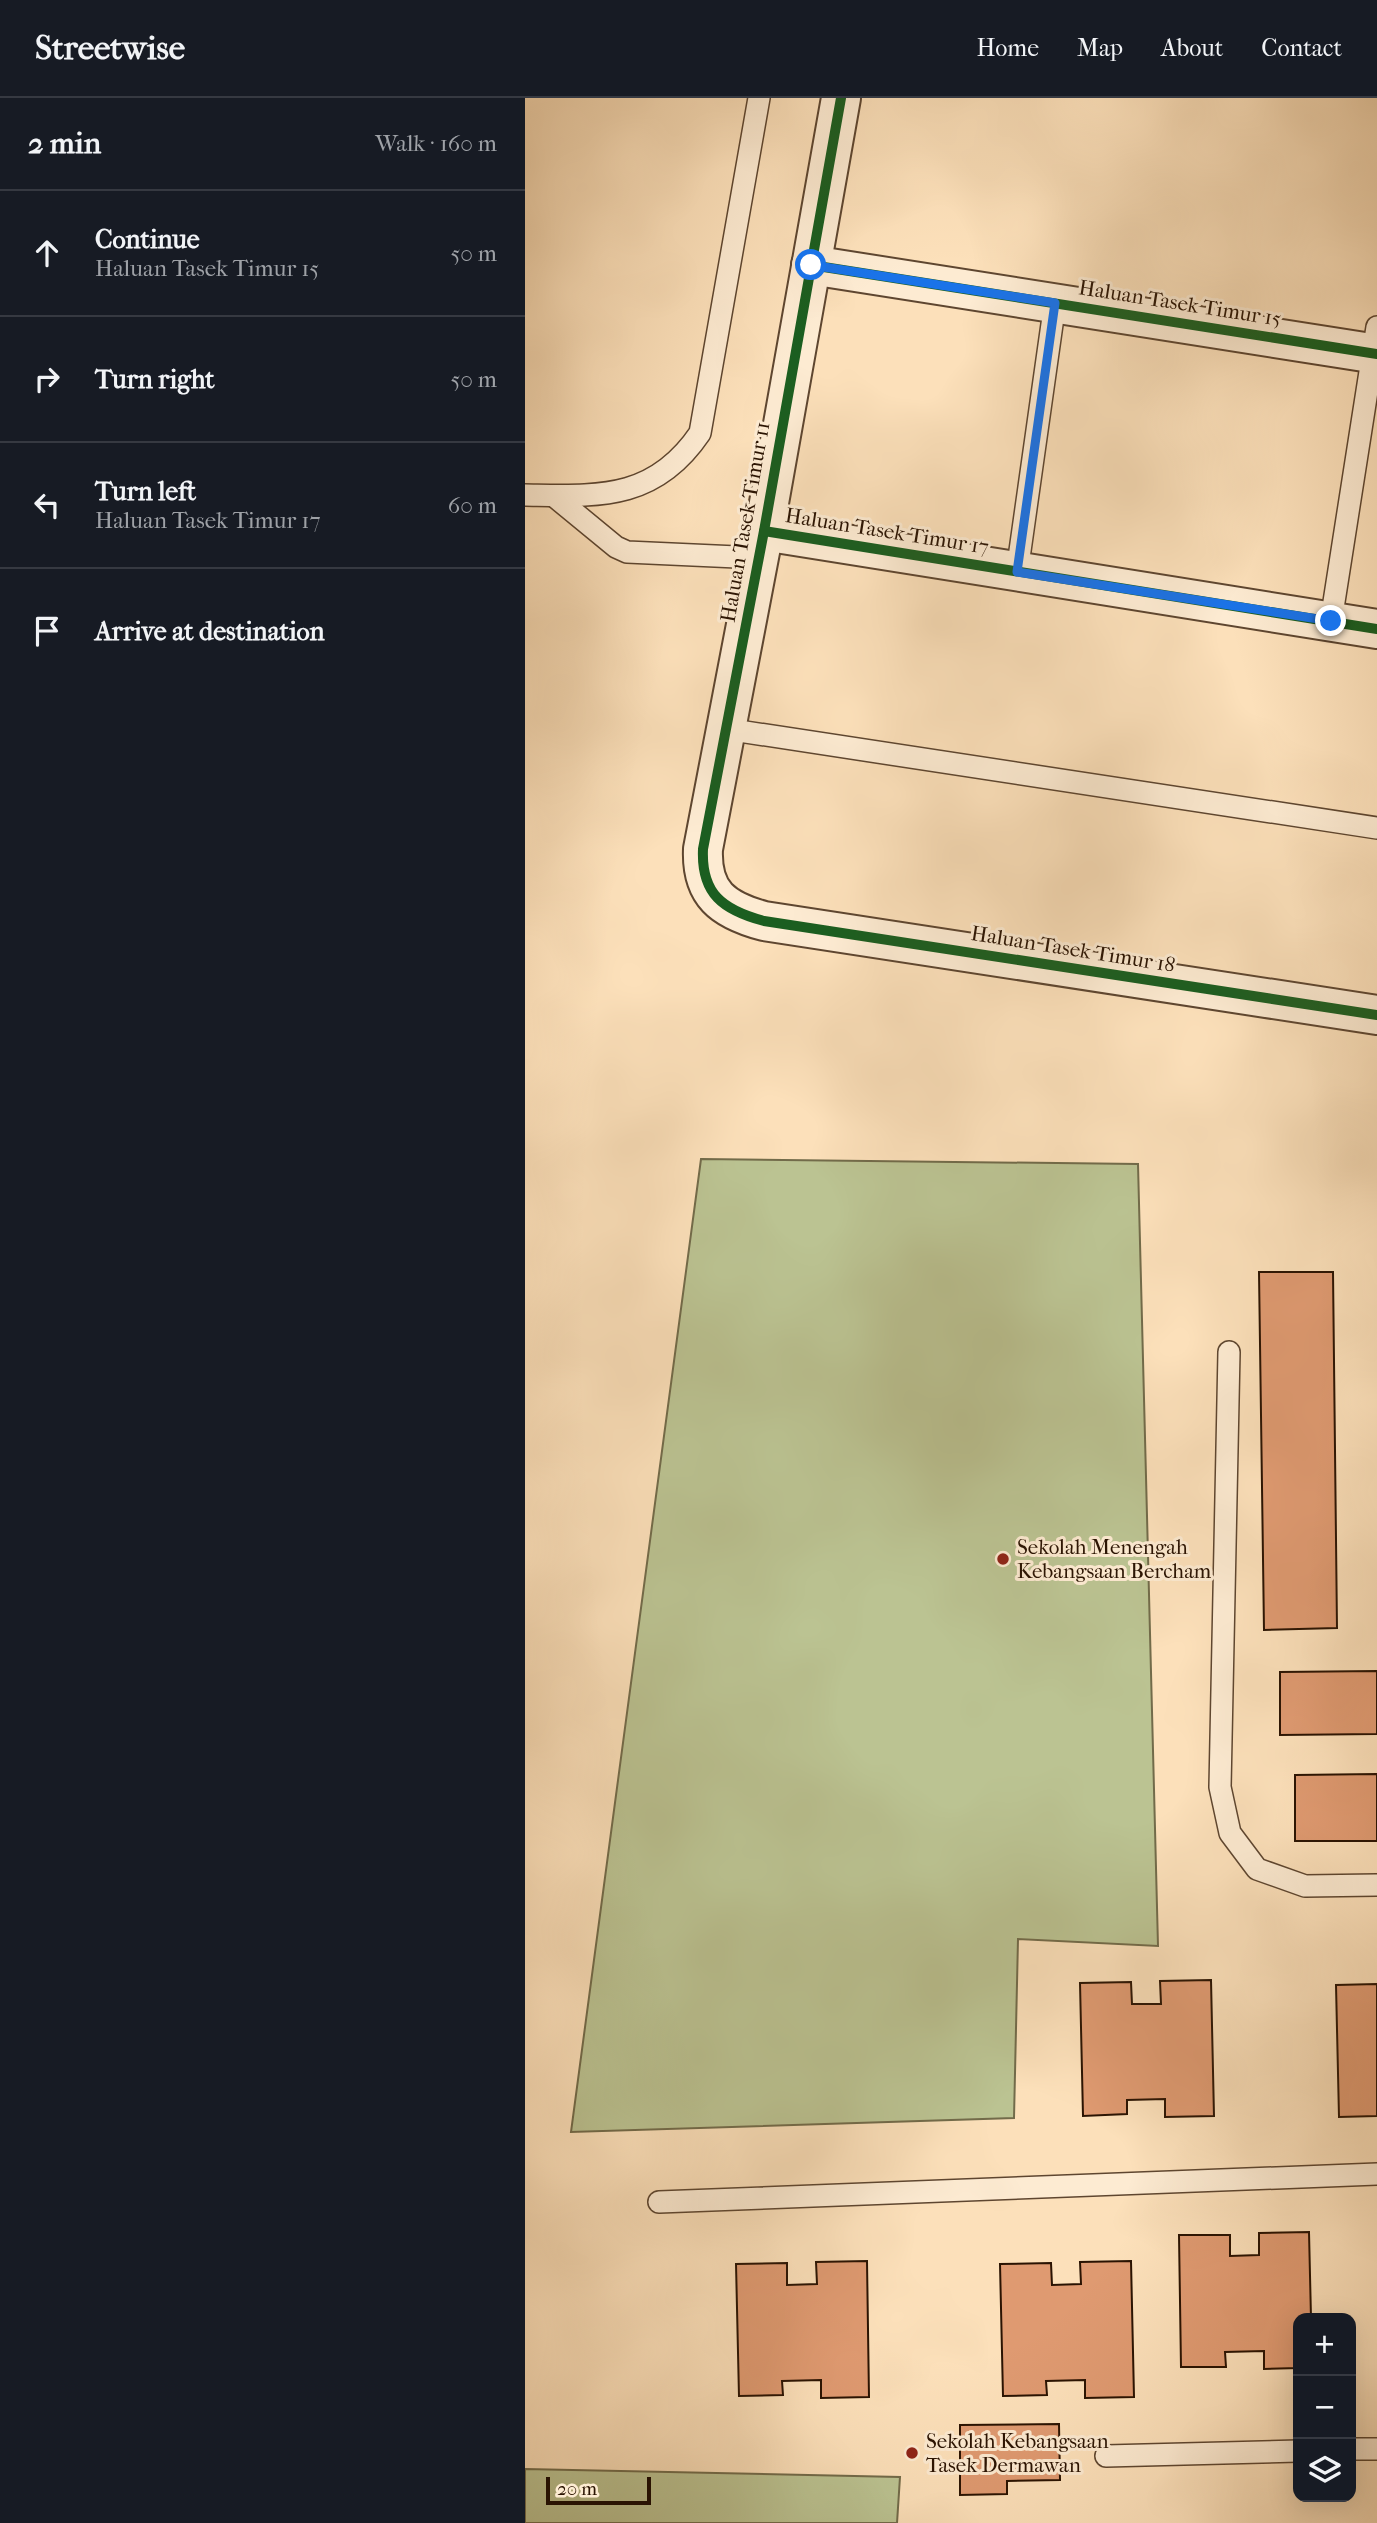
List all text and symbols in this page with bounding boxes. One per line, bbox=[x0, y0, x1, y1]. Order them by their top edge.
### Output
text: Streetwise bbox=[35, 29, 185, 68]
text: Home bbox=[977, 34, 1039, 62]
text: Map bbox=[1077, 34, 1123, 62]
text: About bbox=[1161, 34, 1223, 62]
text: Contact bbox=[1261, 34, 1342, 62]
text: 2 min bbox=[28, 126, 101, 161]
text: Walk · 160 m bbox=[375, 130, 497, 157]
text: Continue bbox=[95, 224, 200, 255]
icon: ahead bbox=[28, 234, 66, 272]
text: 50 m bbox=[450, 240, 497, 267]
route start bbox=[795, 249, 826, 280]
text: Haluan Tasek Timur 15 bbox=[95, 255, 319, 282]
street label: Haluan Tasek Timur 15 bbox=[1077, 275, 1283, 331]
icon: right bbox=[28, 360, 66, 398]
text: Turn right bbox=[95, 364, 215, 395]
text: 50 m bbox=[450, 366, 497, 393]
street label: Haluan Tasek Timur 11 bbox=[716, 420, 774, 624]
text: Turn left bbox=[95, 476, 196, 507]
icon: left bbox=[28, 486, 66, 524]
text: 60 m bbox=[448, 492, 497, 519]
street label: Haluan Tasek Timur 17 bbox=[783, 503, 991, 559]
text: Haluan Tasek Timur 17 bbox=[95, 507, 321, 534]
route end bbox=[1315, 605, 1346, 636]
icon: arrive bbox=[28, 612, 66, 650]
text: Arrive at destination bbox=[95, 616, 325, 647]
street label: Haluan Tasek Timur 18 bbox=[969, 921, 1177, 977]
place label: Sekolah Menengah Kebangsaan Bercham bbox=[1017, 1535, 1212, 1583]
marker: Sekolah Menengah Kebangsaan Bercham bbox=[995, 1551, 1011, 1567]
map controls bbox=[1293, 2313, 1356, 2502]
button: + bbox=[1293, 2313, 1356, 2376]
button: − bbox=[1293, 2376, 1356, 2439]
place label: Sekolah Kebangsaan Tasek Dermawan bbox=[926, 2429, 1109, 2477]
button: layers bbox=[1293, 2439, 1356, 2502]
marker: Sekolah Kebangsaan Tasek Dermawan bbox=[904, 2445, 920, 2461]
scale bar bbox=[546, 2474, 651, 2506]
text: 20 m bbox=[557, 2478, 597, 2500]

